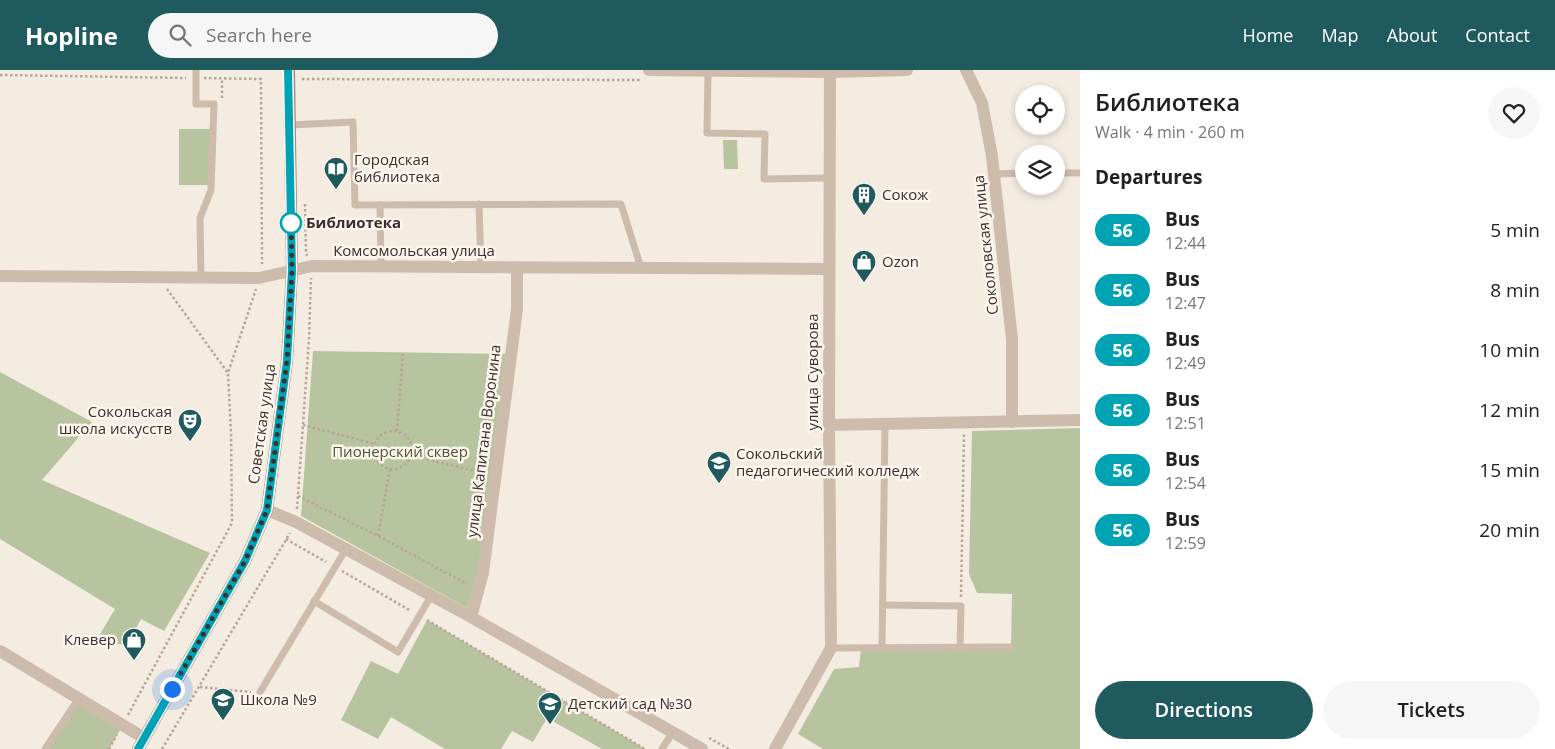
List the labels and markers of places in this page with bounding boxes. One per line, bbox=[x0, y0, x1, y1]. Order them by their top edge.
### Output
place label: Городская библиотека bbox=[354, 149, 440, 186]
library icon: Городская библиотека bbox=[323, 156, 349, 190]
building icon: Сокож bbox=[851, 182, 877, 216]
place label: Сокож bbox=[882, 184, 928, 204]
marker: Библиотека bbox=[280, 212, 302, 234]
place label: Библиотека bbox=[306, 212, 401, 232]
shop icon: Ozon bbox=[851, 249, 877, 283]
place label: Ozon bbox=[882, 251, 919, 271]
place label: Сокольская школа искусств bbox=[59, 401, 172, 438]
theatre icon: Сокольская школа искусств bbox=[177, 408, 203, 442]
place label: Сокольский педагогический колледж bbox=[736, 443, 920, 480]
school or university icon: Сокольский педагогический колледж bbox=[706, 450, 732, 484]
shop icon: Клевер bbox=[121, 627, 147, 661]
place label: Клевер bbox=[64, 629, 116, 649]
school or university icon: Школа №9 bbox=[210, 687, 236, 721]
place label: Школа №9 bbox=[240, 689, 317, 709]
school or university icon: Детский сад №30 bbox=[537, 691, 563, 725]
place label: Детский сад №30 bbox=[568, 693, 692, 713]

